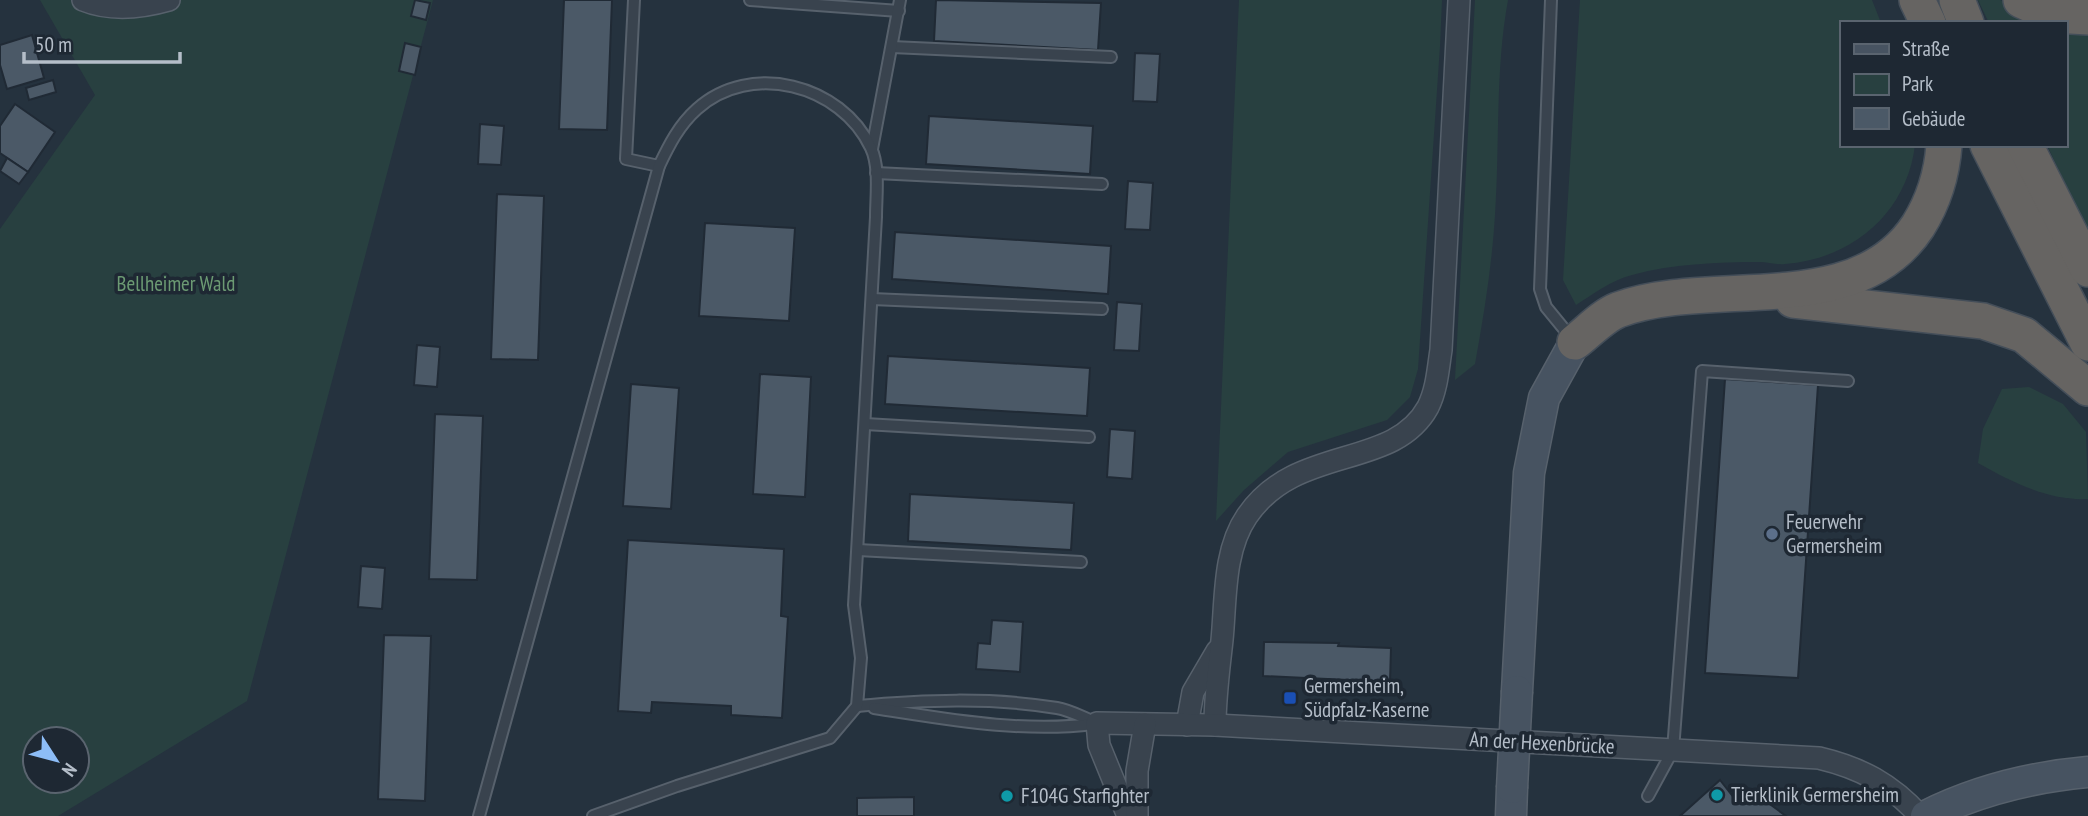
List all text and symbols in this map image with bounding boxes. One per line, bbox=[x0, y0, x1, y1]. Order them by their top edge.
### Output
scale bar bbox=[24, 21, 180, 65]
legend bbox=[1840, 21, 2067, 147]
text: 50 m bbox=[35, 31, 72, 58]
text: Straße bbox=[1902, 35, 1950, 62]
text: Park bbox=[1902, 70, 1933, 97]
text: Gebäude bbox=[1902, 105, 1965, 132]
park label: Bellheimer Wald bbox=[117, 270, 235, 297]
place label: Feuerwehr Germersheim bbox=[1786, 508, 1882, 559]
marker: Feuerwehr Germersheim bbox=[1764, 526, 1780, 542]
place label: Germersheim, Südpfalz-Kaserne bbox=[1304, 672, 1430, 723]
marker: Germersheim, Südpfalz-Kaserne bbox=[1282, 690, 1298, 706]
north arrow bbox=[21, 725, 91, 795]
street label: An der Hexenbrücke bbox=[1469, 725, 1615, 760]
text: N bbox=[57, 759, 82, 781]
place label: Tierklinik Germersheim bbox=[1731, 781, 1899, 808]
place label: F104G Starfighter bbox=[1021, 782, 1149, 809]
marker: Tierklinik Germersheim bbox=[1709, 787, 1725, 803]
marker: F104G Starfighter bbox=[999, 788, 1015, 804]

